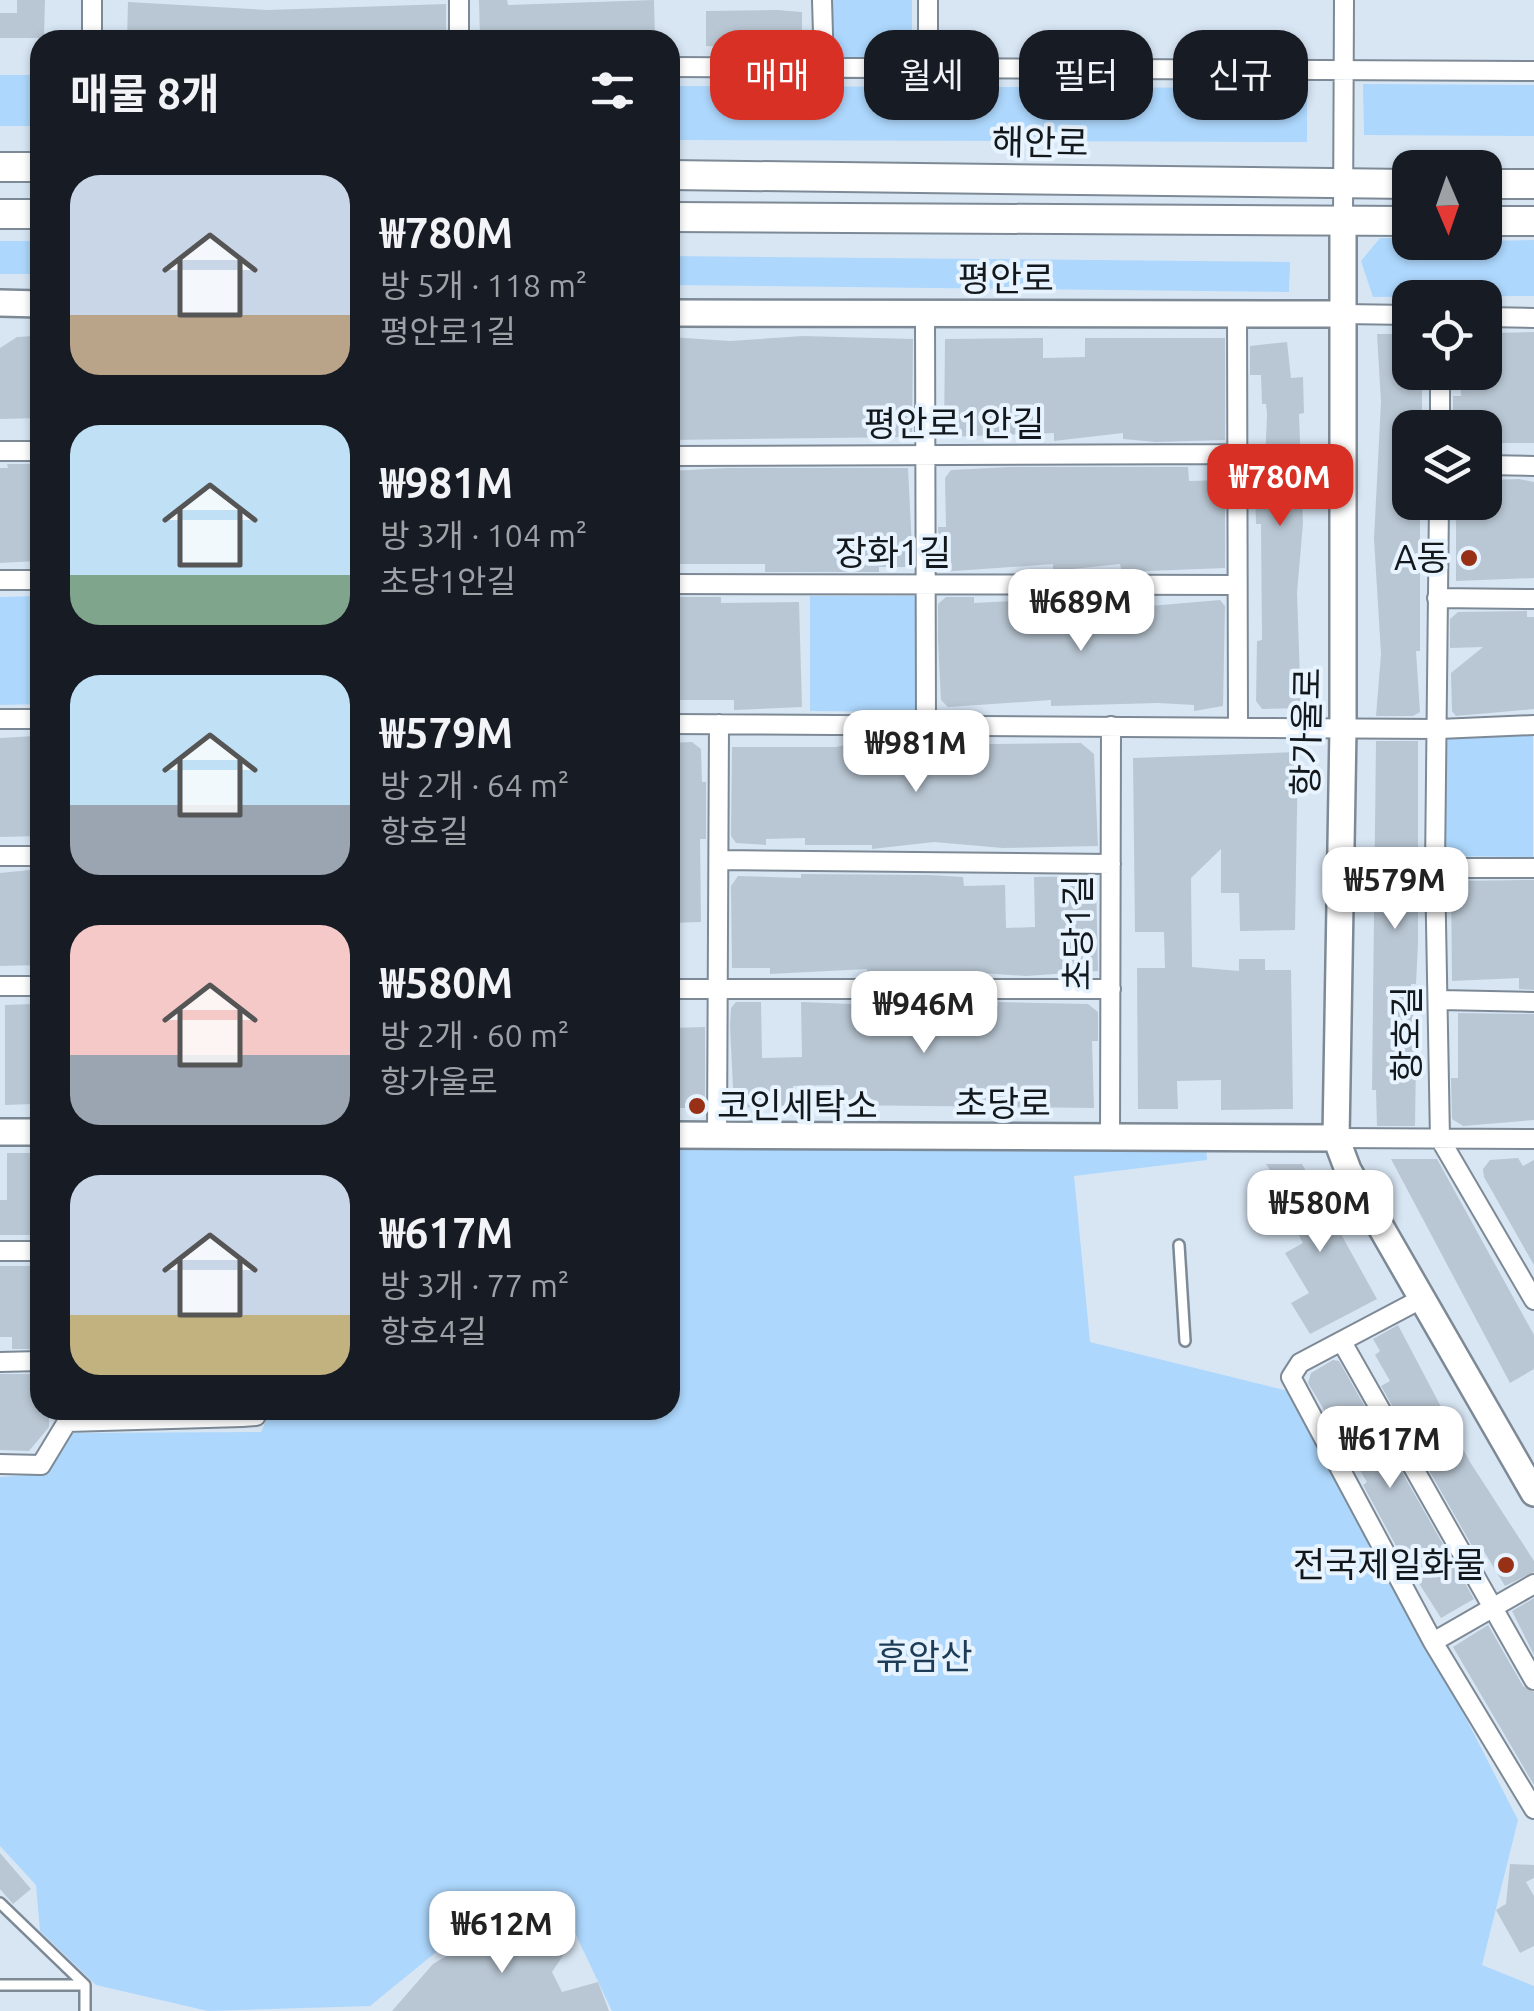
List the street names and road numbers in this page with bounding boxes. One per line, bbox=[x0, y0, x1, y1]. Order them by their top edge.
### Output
street label: 해안로 bbox=[991, 121, 1089, 163]
street label: 평안로 bbox=[958, 258, 1054, 298]
street label: 평안로1안길 bbox=[864, 403, 1044, 443]
street label: 장화1길 bbox=[835, 532, 951, 572]
street label: 항가울로 bbox=[1285, 667, 1327, 797]
street label: 초당1길 bbox=[1057, 875, 1097, 991]
street label: 항호길 bbox=[1386, 986, 1426, 1082]
street label: 초당로 bbox=[955, 1083, 1051, 1123]

